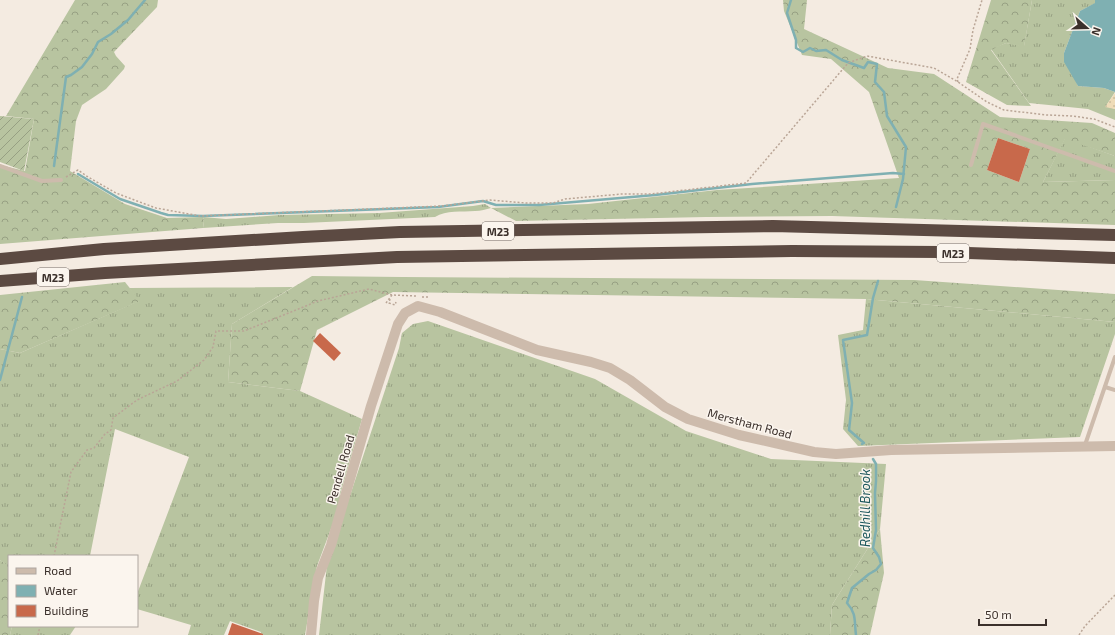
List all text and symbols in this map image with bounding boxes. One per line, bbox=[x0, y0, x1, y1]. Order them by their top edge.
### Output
north arrow bbox=[1067, 8, 1107, 48]
text: N bbox=[1089, 26, 1104, 38]
road number: M23 bbox=[482, 222, 514, 240]
road number: M23 bbox=[937, 244, 969, 262]
road number: M23 bbox=[37, 268, 69, 286]
street label: Merstham Road bbox=[706, 405, 794, 441]
street label: Pendell Road bbox=[324, 433, 356, 505]
water label: Redhill Brook bbox=[857, 469, 873, 547]
legend bbox=[8, 555, 138, 627]
text: Road bbox=[44, 563, 72, 577]
text: Water bbox=[44, 583, 78, 597]
scale bar bbox=[979, 601, 1046, 627]
text: Building bbox=[44, 603, 89, 617]
text: 50 m bbox=[985, 607, 1012, 621]

